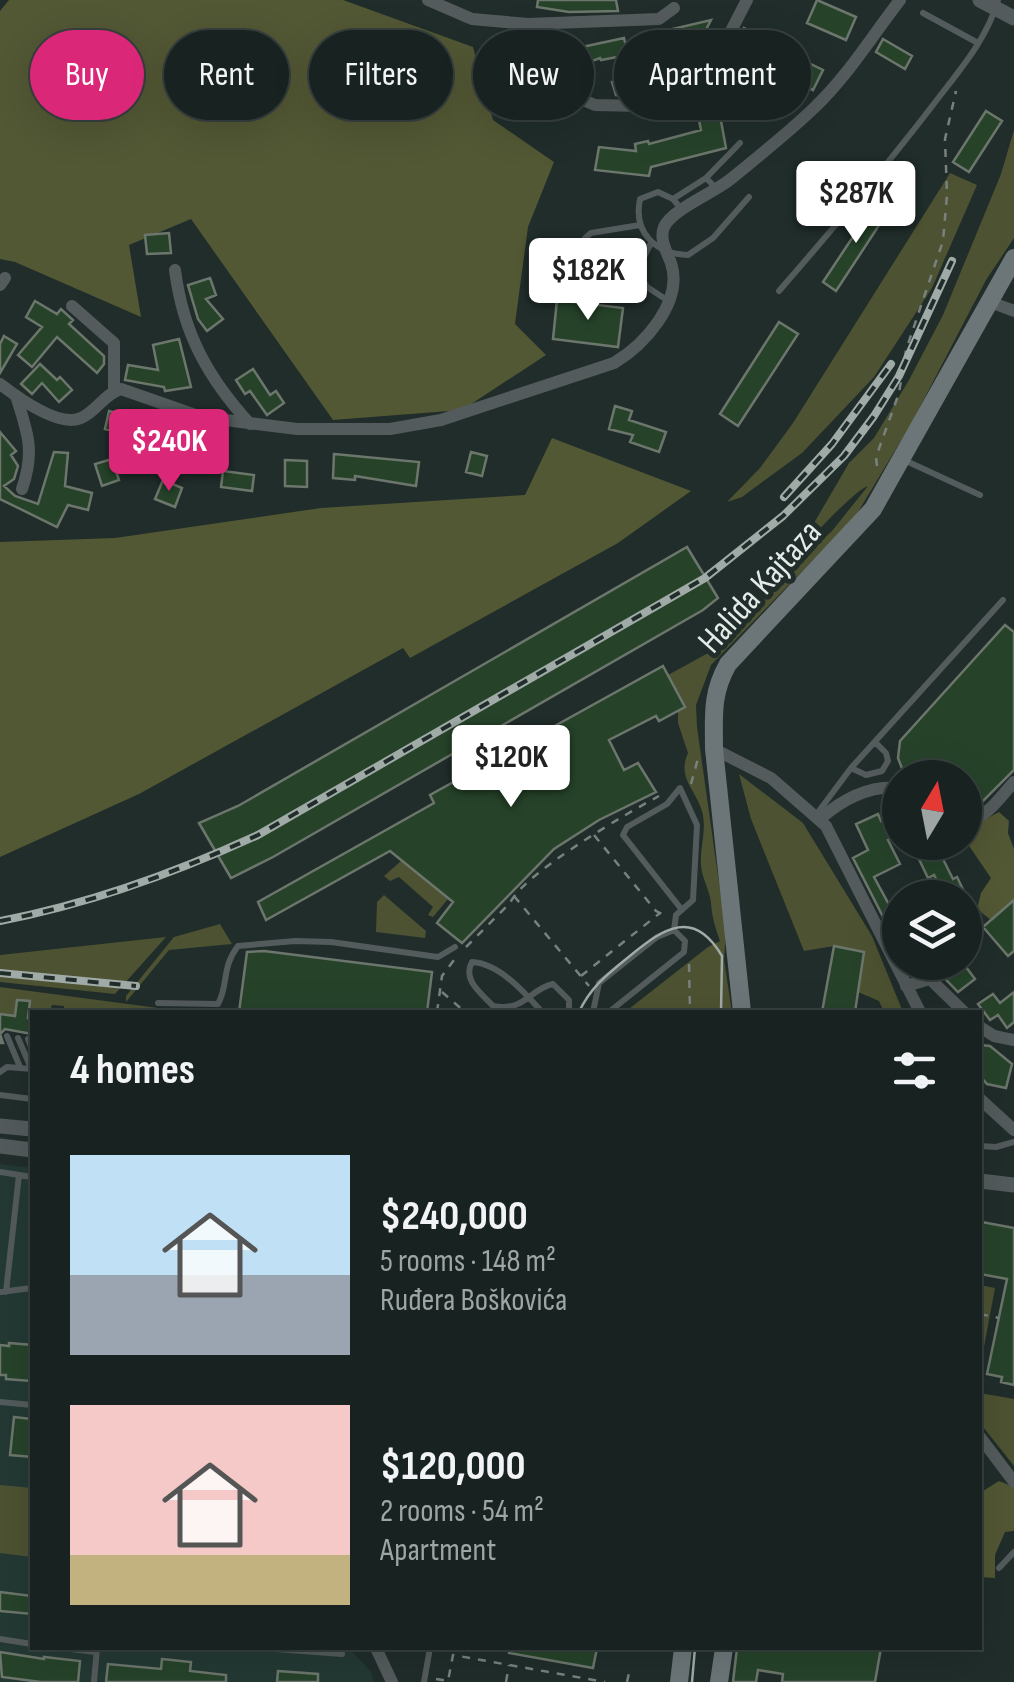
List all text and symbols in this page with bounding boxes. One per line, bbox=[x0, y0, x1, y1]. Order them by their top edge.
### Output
chip: Buy bbox=[30, 30, 144, 120]
chip: Rent bbox=[164, 30, 289, 120]
chip: Filters bbox=[309, 30, 453, 120]
chip: New bbox=[473, 30, 594, 120]
chip: Apartment bbox=[614, 30, 811, 120]
pin: $287K bbox=[786, 161, 926, 246]
text: $287K bbox=[818, 174, 894, 213]
pin: $182K bbox=[518, 238, 658, 323]
text: $182K bbox=[551, 251, 625, 290]
pin: $240K bbox=[99, 409, 239, 494]
text: $240K bbox=[131, 422, 207, 461]
street label: Halida Kajtaza bbox=[689, 512, 831, 662]
pin: $120K bbox=[441, 725, 581, 810]
text: $120K bbox=[474, 738, 548, 777]
north arrow bbox=[882, 760, 982, 860]
map controls bbox=[882, 760, 982, 980]
button: layers bbox=[882, 880, 982, 980]
icon: filters bbox=[887, 1043, 942, 1098]
text: 4 homes bbox=[70, 1045, 195, 1096]
text: $240,000 bbox=[380, 1191, 528, 1242]
icon: home bbox=[150, 1195, 270, 1315]
text: 5 rooms · 148 m² bbox=[380, 1242, 556, 1281]
text: Ruđera Boškovića bbox=[380, 1281, 567, 1320]
text: $120,000 bbox=[380, 1441, 525, 1492]
icon: home bbox=[150, 1445, 270, 1565]
text: 2 rooms · 54 m² bbox=[380, 1492, 544, 1531]
text: Apartment bbox=[380, 1531, 496, 1570]

